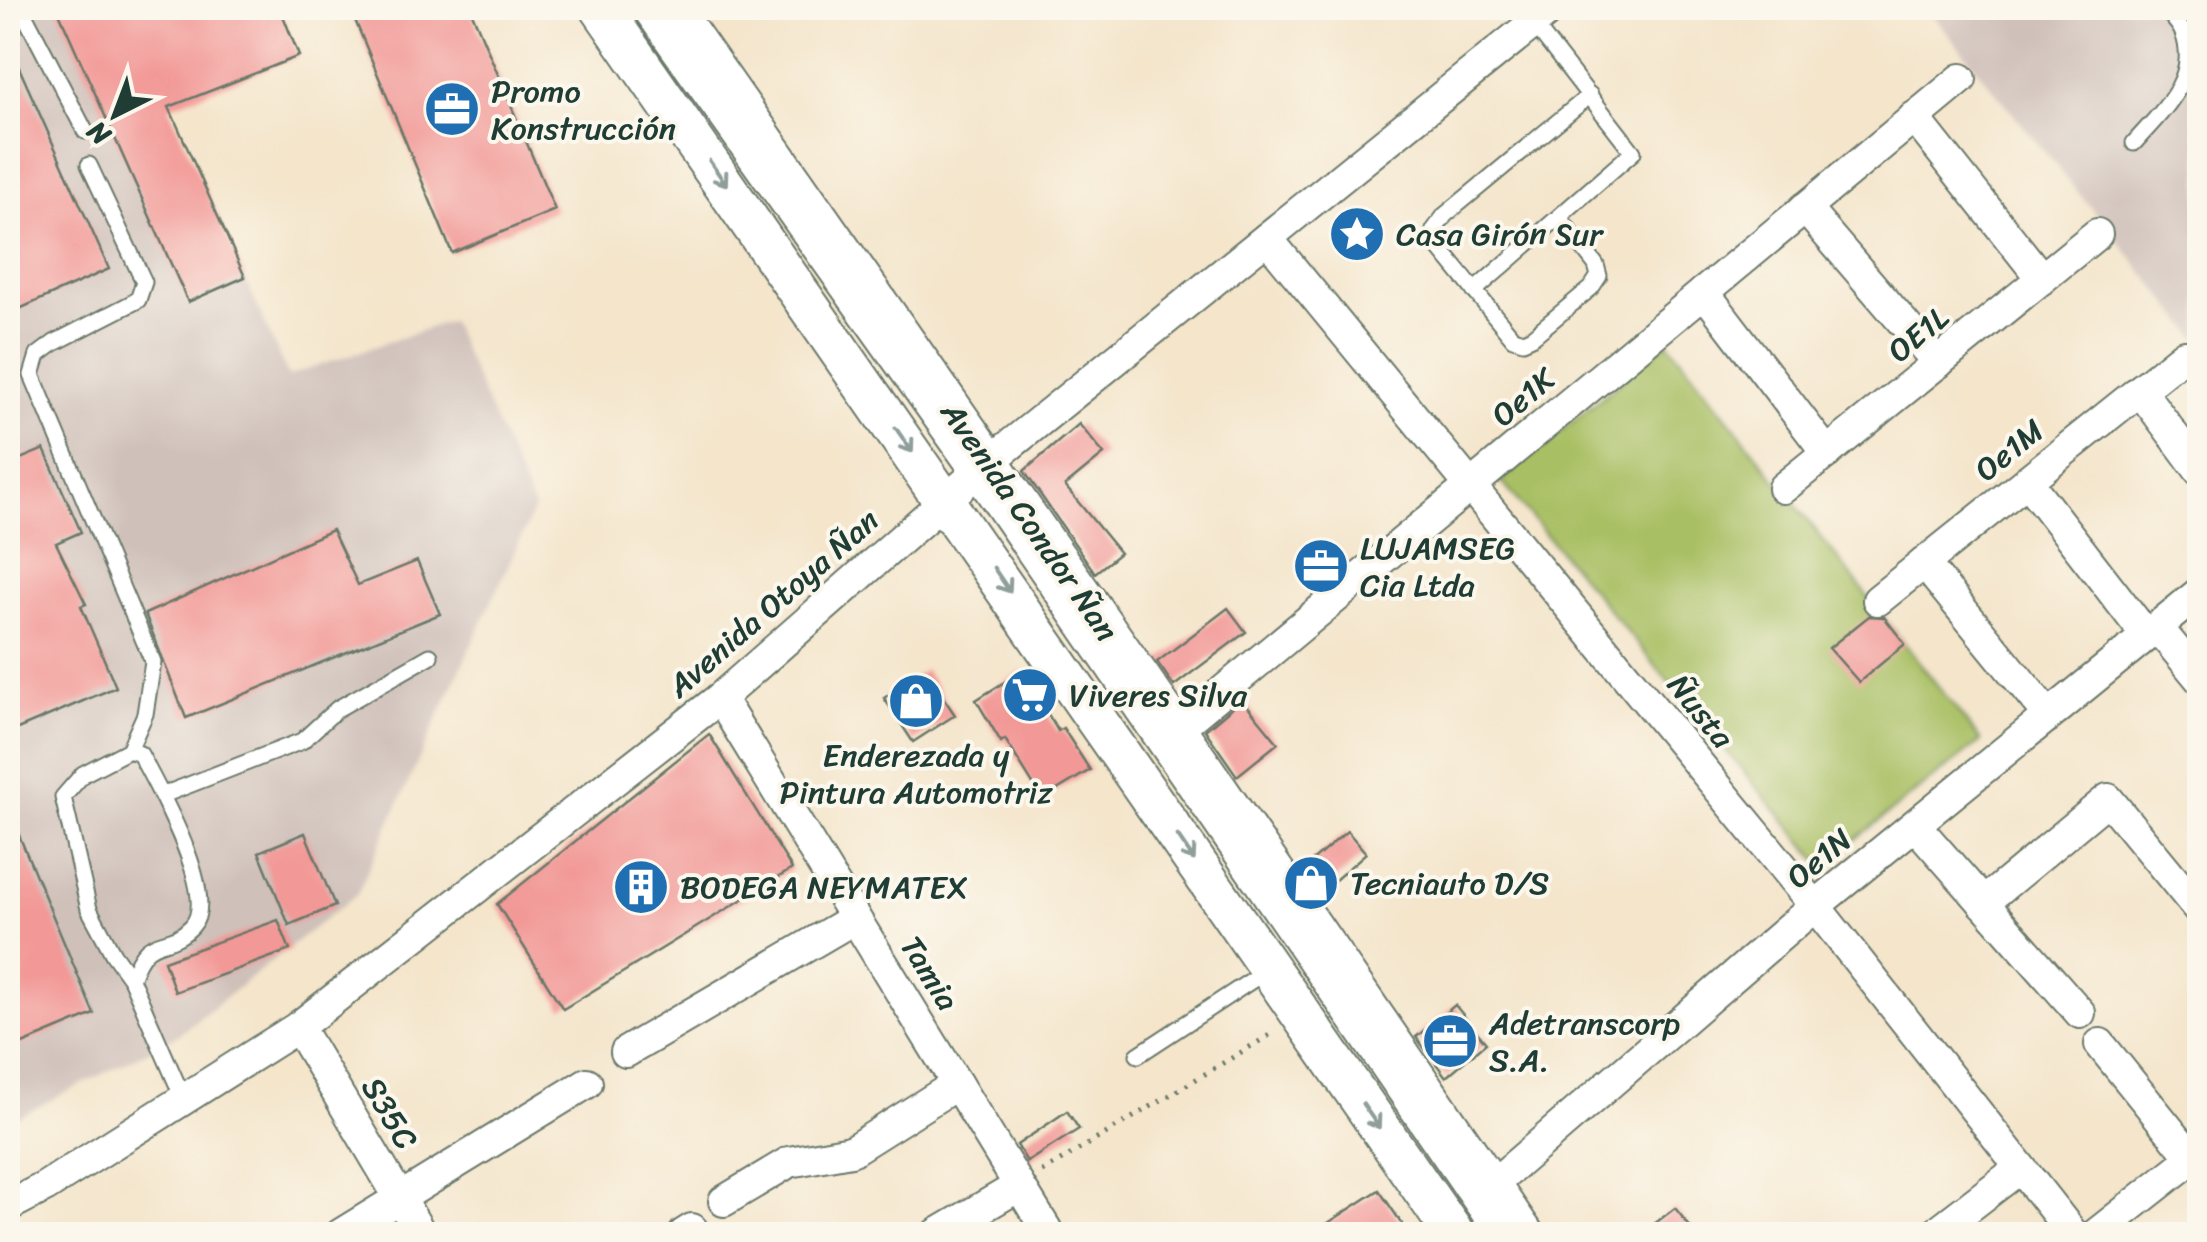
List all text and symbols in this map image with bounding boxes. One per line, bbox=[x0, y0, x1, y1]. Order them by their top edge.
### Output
place label: Promo Konstrucción bbox=[491, 63, 676, 157]
north arrow bbox=[65, 65, 165, 165]
office icon: Promo Konstrucción bbox=[422, 79, 482, 139]
text: N bbox=[75, 108, 123, 159]
one-way arrow bbox=[707, 159, 728, 187]
place icon: Casa Girón Sur bbox=[1327, 204, 1387, 264]
place label: Casa Girón Sur bbox=[1396, 206, 1604, 263]
street label: OE1L bbox=[1874, 291, 1962, 378]
street label: Oe1K bbox=[1478, 352, 1570, 442]
street label: Avenida Condor Ñan bbox=[924, 388, 1134, 654]
street label: Oe1M bbox=[1961, 404, 2057, 497]
one-way arrow bbox=[893, 425, 914, 453]
street label: Avenida Otoya Ñan bbox=[653, 494, 893, 713]
place label: LUJAMSEG Cia Ltda bbox=[1360, 520, 1515, 614]
office icon: LUJAMSEG Cia Ltda bbox=[1291, 536, 1351, 596]
one-way arrow bbox=[991, 566, 1012, 594]
street label: Ñusta bbox=[1652, 661, 1750, 763]
supermarket icon: Viveres Silva bbox=[1000, 665, 1060, 725]
place label: Viveres Silva bbox=[1069, 667, 1248, 724]
shop icon: Enderezada y Pintura Automotriz bbox=[886, 671, 946, 731]
place label: Enderezada y Pintura Automotriz bbox=[780, 727, 1053, 821]
street label: Oe1N bbox=[1773, 813, 1866, 904]
one-way arrow bbox=[1175, 834, 1196, 862]
shop icon: Tecniauto D/S bbox=[1281, 853, 1341, 913]
place label: Tecniauto D/S bbox=[1350, 855, 1549, 912]
building icon: BODEGA NEYMATEX bbox=[611, 857, 671, 917]
place label: BODEGA NEYMATEX bbox=[680, 859, 968, 916]
street label: Tamia bbox=[884, 924, 975, 1022]
place label: Adetranscorp S.A. bbox=[1488, 995, 1680, 1089]
office icon: Adetranscorp S.A. bbox=[1420, 1011, 1480, 1071]
street label: S35C bbox=[345, 1065, 434, 1161]
one-way arrow bbox=[1360, 1101, 1381, 1129]

